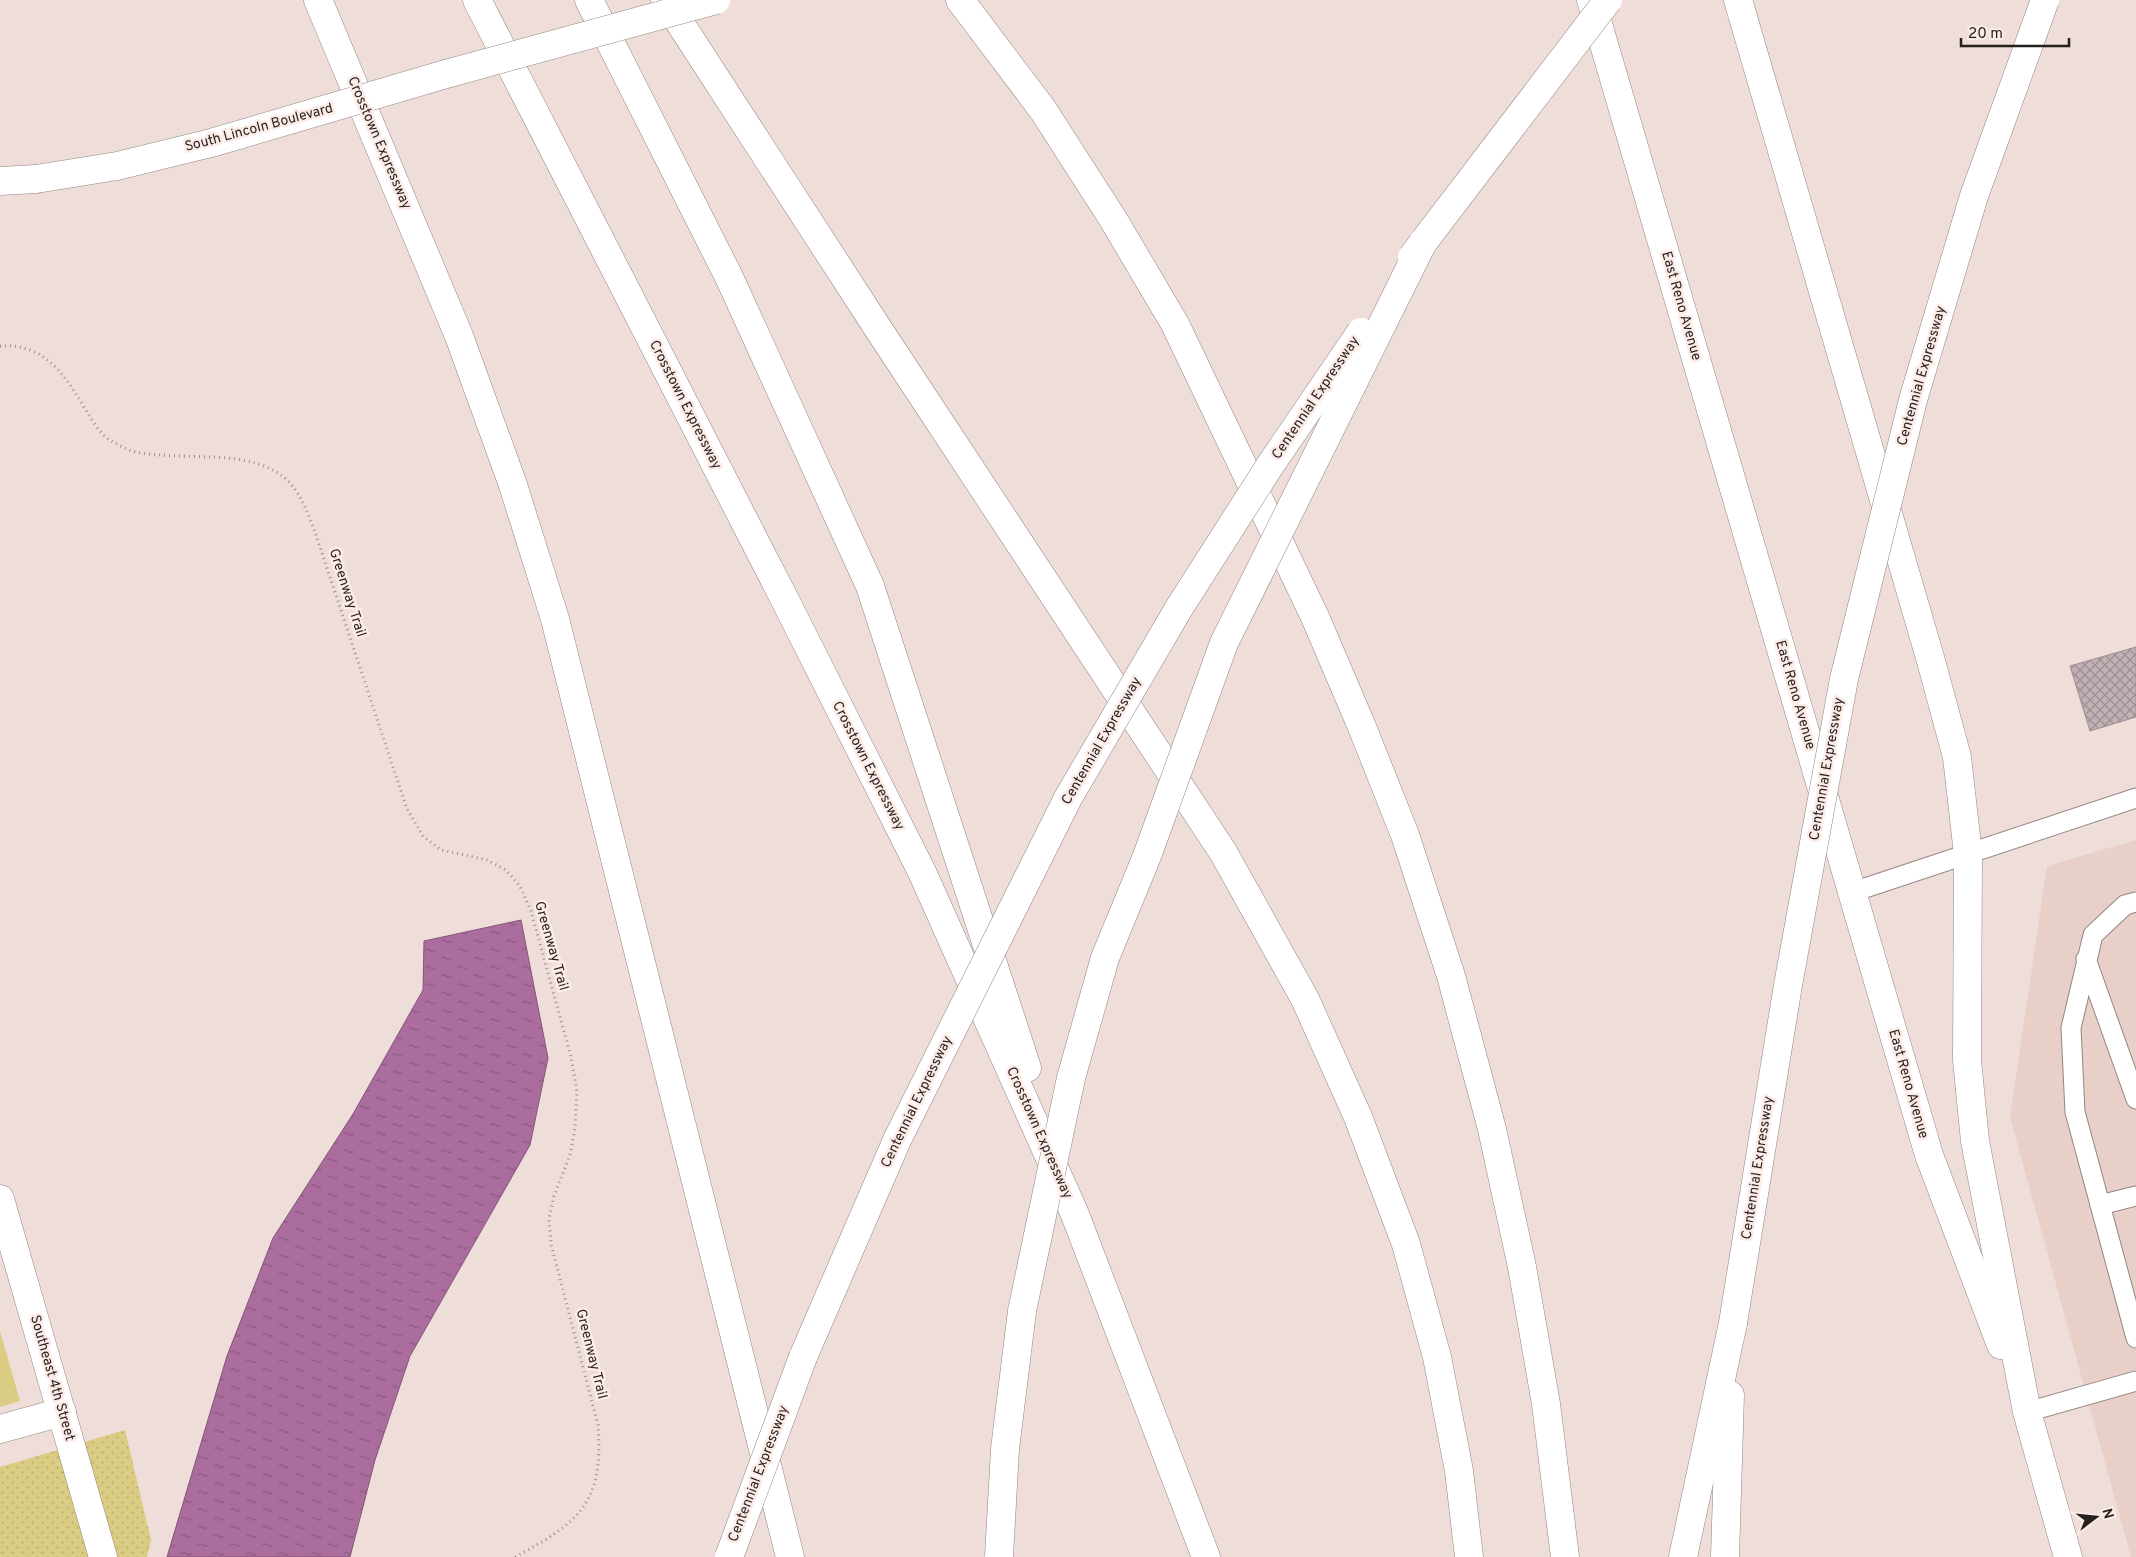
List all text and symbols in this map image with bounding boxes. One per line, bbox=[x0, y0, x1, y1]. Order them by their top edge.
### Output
scale bar bbox=[1961, 15, 2068, 47]
text: 20 m bbox=[1968, 25, 2003, 44]
street label: Crosstown Expressway bbox=[343, 74, 415, 212]
street label: South Lincoln Boulevard bbox=[183, 100, 335, 156]
street label: East Reno Avenue bbox=[1657, 249, 1705, 363]
street label: Centennial Expressway bbox=[1894, 304, 1950, 448]
street label: Centennial Expressway bbox=[1268, 333, 1364, 463]
street label: Crosstown Expressway bbox=[645, 338, 725, 472]
street label: Greenway Trail bbox=[325, 547, 369, 639]
street label: East Reno Avenue bbox=[1771, 638, 1819, 752]
street label: Centennial Expressway bbox=[1058, 674, 1146, 808]
street label: Centennial Expressway bbox=[1806, 696, 1848, 842]
street label: Crosstown Expressway bbox=[828, 699, 908, 833]
street label: Greenway Trail bbox=[530, 899, 572, 993]
street label: East Reno Avenue bbox=[1884, 1027, 1932, 1141]
street label: Centennial Expressway bbox=[878, 1033, 956, 1171]
street label: Crosstown Expressway bbox=[1002, 1064, 1076, 1202]
street label: Centennial Expressway bbox=[1738, 1095, 1778, 1241]
street label: Greenway Trail bbox=[572, 1307, 610, 1401]
street label: Southeast 4th Street bbox=[26, 1313, 78, 1443]
street label: Centennial Expressway bbox=[725, 1403, 793, 1545]
north arrow bbox=[2071, 1492, 2121, 1542]
text: N bbox=[2097, 1507, 2117, 1521]

